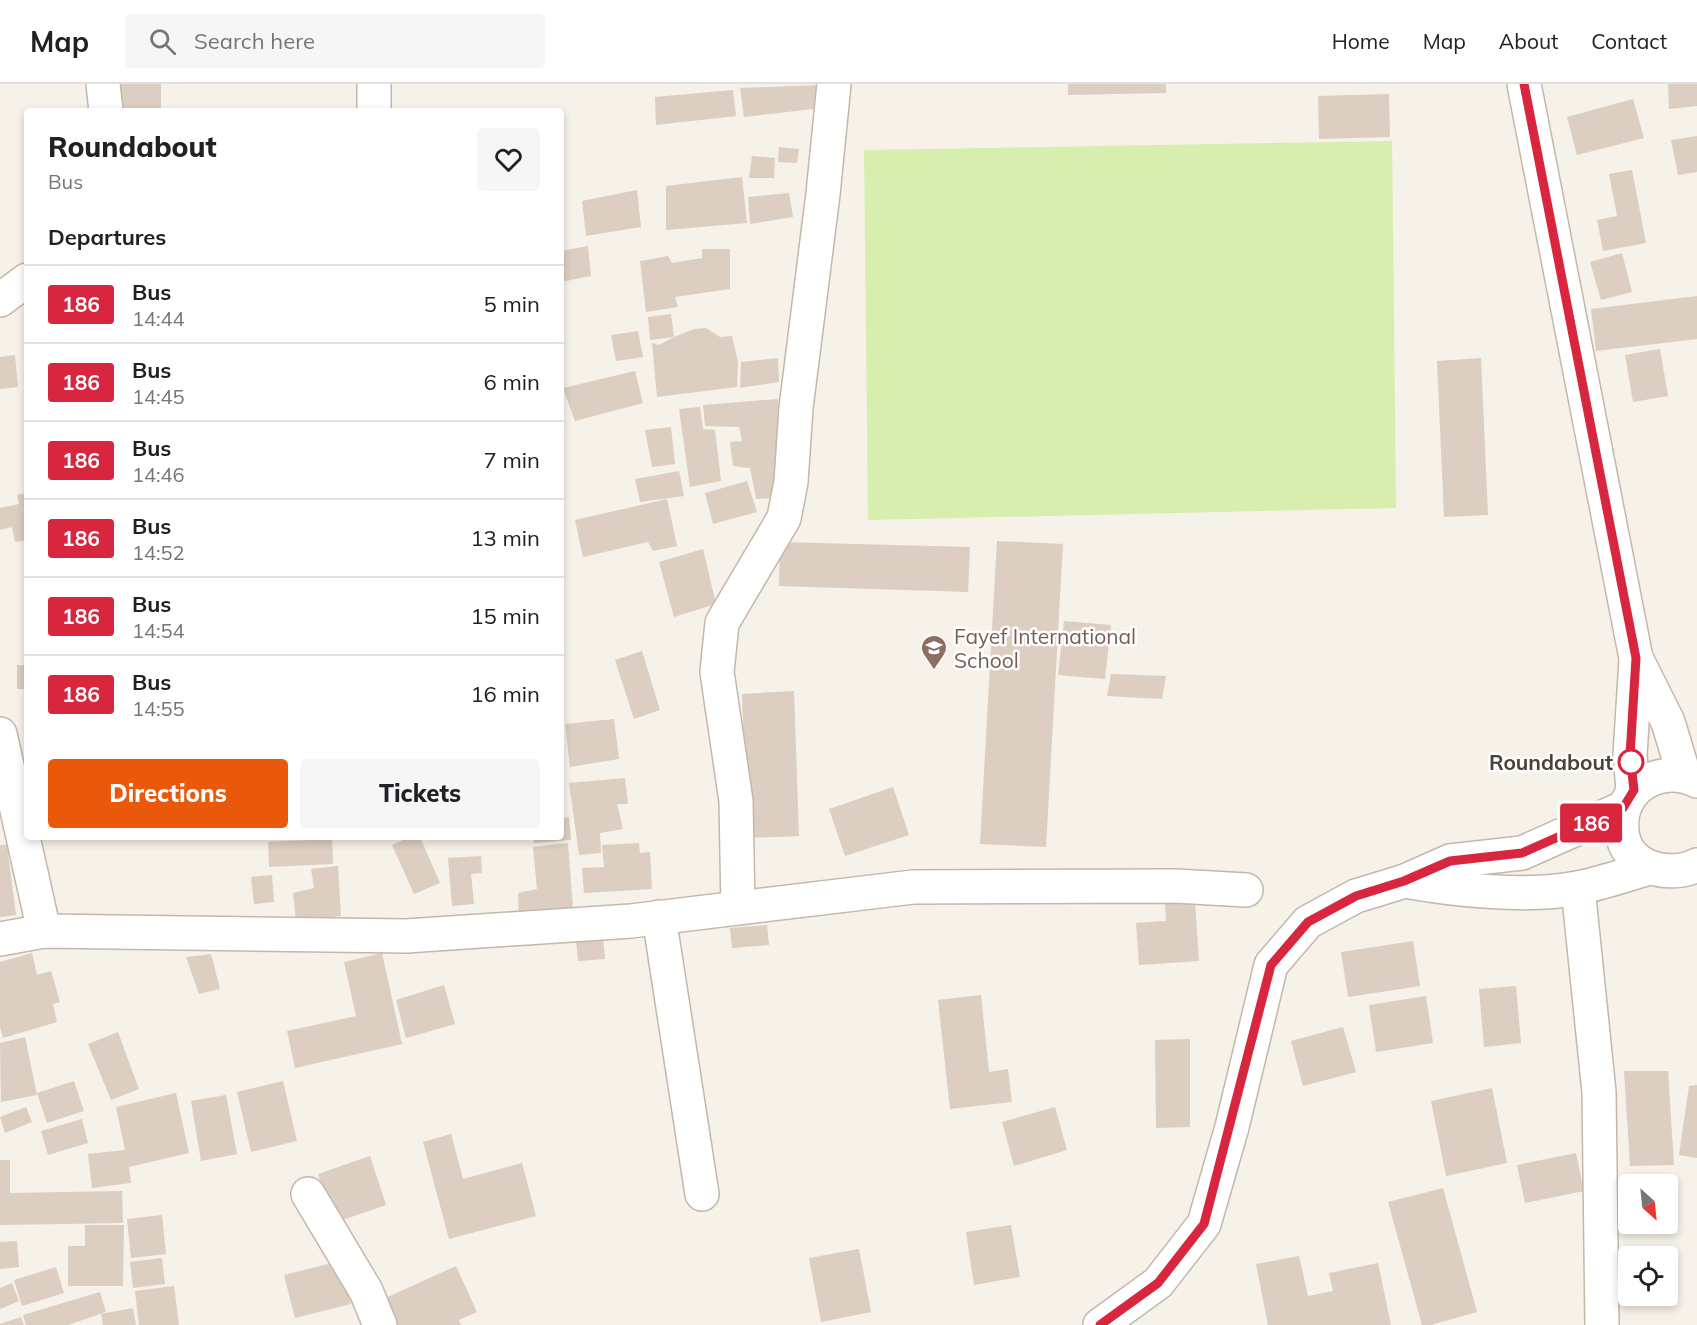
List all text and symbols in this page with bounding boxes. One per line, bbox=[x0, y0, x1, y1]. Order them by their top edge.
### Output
search box bbox=[125, 14, 545, 68]
text: Map bbox=[30, 24, 89, 59]
icon: search bbox=[146, 25, 179, 58]
text: Search here bbox=[194, 27, 315, 55]
text: Home bbox=[1332, 28, 1390, 54]
text: Map bbox=[1423, 28, 1466, 54]
text: About bbox=[1499, 28, 1558, 54]
text: Contact bbox=[1591, 28, 1667, 54]
button: heart bbox=[477, 128, 540, 191]
text: Roundabout bbox=[48, 129, 217, 164]
text: Bus bbox=[48, 169, 83, 194]
text: Departures bbox=[48, 223, 166, 251]
text: Bus bbox=[132, 278, 171, 306]
text: 5 min bbox=[484, 290, 540, 318]
text: 186 bbox=[62, 291, 100, 317]
text: 14:44 bbox=[132, 306, 185, 331]
text: Bus bbox=[132, 356, 171, 384]
text: 6 min bbox=[484, 368, 540, 396]
text: 186 bbox=[62, 369, 100, 395]
text: 14:45 bbox=[132, 384, 185, 409]
text: Bus bbox=[132, 434, 171, 462]
text: 7 min bbox=[484, 446, 540, 474]
text: 186 bbox=[62, 447, 100, 473]
text: 14:46 bbox=[132, 462, 185, 487]
text: Bus bbox=[132, 512, 171, 540]
text: 13 min bbox=[470, 524, 540, 552]
text: 186 bbox=[62, 525, 100, 551]
text: 14:52 bbox=[132, 540, 185, 565]
text: Bus bbox=[132, 590, 171, 618]
text: 15 min bbox=[470, 602, 540, 630]
text: 186 bbox=[62, 603, 100, 629]
text: 14:54 bbox=[132, 618, 185, 643]
place label: Fayef International School bbox=[954, 623, 1136, 673]
school or university icon: Fayef International School bbox=[919, 633, 949, 671]
text: Bus bbox=[132, 668, 171, 696]
text: 16 min bbox=[470, 680, 540, 708]
text: 186 bbox=[62, 681, 100, 707]
text: 14:55 bbox=[132, 696, 185, 721]
place label: Roundabout bbox=[1489, 749, 1613, 775]
marker: Roundabout bbox=[1618, 749, 1644, 775]
button: Directions bbox=[48, 759, 288, 828]
button: Tickets bbox=[300, 759, 540, 828]
line badge: 186 bbox=[1556, 804, 1626, 842]
text: 186 bbox=[1572, 810, 1610, 836]
north arrow bbox=[1618, 1174, 1678, 1234]
map controls bbox=[1618, 1174, 1678, 1306]
button: locate bbox=[1618, 1246, 1678, 1306]

